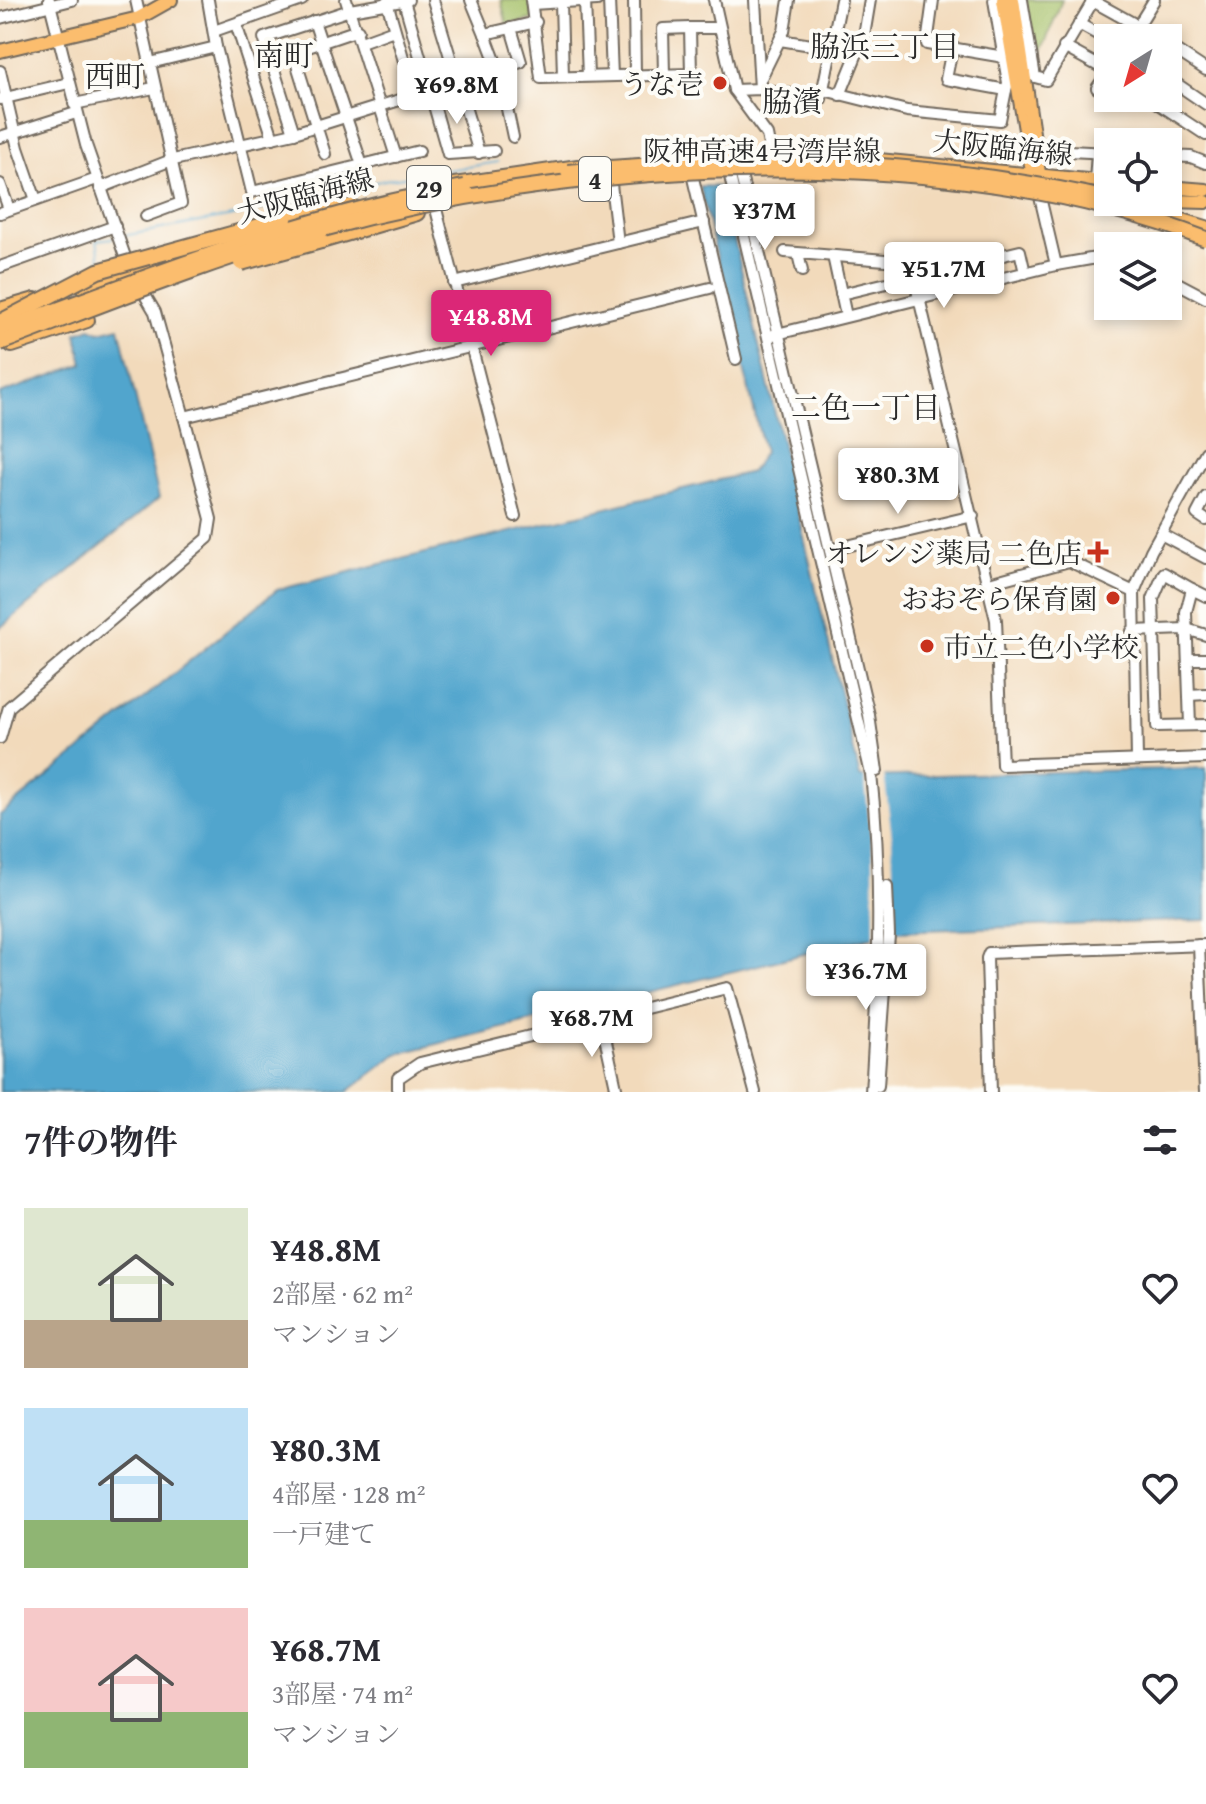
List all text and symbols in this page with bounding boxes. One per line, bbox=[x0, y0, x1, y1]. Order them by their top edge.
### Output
district label: 脇浜三丁目 bbox=[810, 24, 960, 68]
north arrow bbox=[1094, 24, 1182, 112]
map controls bbox=[1094, 24, 1182, 320]
district label: 南町 bbox=[254, 33, 314, 77]
district label: 西町 bbox=[85, 54, 145, 98]
pin: ¥69.8M bbox=[392, 58, 522, 126]
place label: うな壱 bbox=[620, 63, 704, 104]
text: ¥69.8M bbox=[415, 64, 499, 103]
marker: うな壱 bbox=[711, 74, 729, 92]
district label: 脇濱 bbox=[762, 79, 822, 123]
street label: 大阪臨海線 bbox=[931, 119, 1075, 175]
button: locate bbox=[1094, 128, 1182, 216]
street label: 阪神高速4号湾岸線 bbox=[643, 130, 881, 171]
street label: 大阪臨海線 bbox=[232, 157, 378, 233]
road number: 4 bbox=[579, 157, 611, 201]
road number: 29 bbox=[407, 166, 451, 210]
pin: ¥37M bbox=[718, 184, 812, 252]
text: ¥37M bbox=[734, 190, 796, 229]
button: layers bbox=[1094, 232, 1182, 320]
pin: ¥51.7M bbox=[879, 242, 1009, 310]
text: ¥51.7M bbox=[902, 248, 986, 287]
pin: ¥48.8M bbox=[426, 290, 556, 358]
text: ¥48.8M bbox=[449, 296, 533, 335]
district label: 二色一丁目 bbox=[791, 385, 941, 429]
pin: ¥80.3M bbox=[833, 448, 963, 516]
text: ¥80.3M bbox=[856, 454, 940, 493]
place label: オレンジ薬局 二色店 bbox=[825, 532, 1082, 573]
marker: オレンジ薬局 二色店 bbox=[1089, 543, 1107, 561]
place label: おおぞら保育園 bbox=[901, 578, 1097, 619]
marker: おおぞら保育園 bbox=[1104, 589, 1122, 607]
place label: 市立二色小学校 bbox=[943, 626, 1139, 667]
marker: 市立二色小学校 bbox=[918, 637, 936, 655]
pin: ¥36.7M bbox=[801, 944, 931, 1012]
text: ¥36.7M bbox=[824, 950, 908, 989]
pin: ¥68.7M bbox=[527, 991, 657, 1059]
text: ¥68.7M bbox=[550, 997, 634, 1036]
text: 7件の物件 bbox=[24, 1117, 178, 1166]
icon: filters bbox=[1138, 1118, 1182, 1162]
text: ¥48.8M bbox=[272, 1224, 381, 1273]
icon: home bbox=[88, 1240, 184, 1336]
icon: heart bbox=[1138, 1266, 1182, 1310]
text: 2部屋 · 62 m² bbox=[272, 1274, 413, 1313]
text: マンション bbox=[272, 1314, 401, 1353]
text: ¥80.3M bbox=[272, 1424, 381, 1473]
icon: home bbox=[88, 1440, 184, 1536]
icon: heart bbox=[1138, 1466, 1182, 1510]
text: 4部屋 · 128 m² bbox=[272, 1474, 426, 1513]
text: 一戸建て bbox=[272, 1514, 376, 1553]
text: ¥68.7M bbox=[272, 1624, 381, 1673]
icon: home bbox=[88, 1640, 184, 1736]
icon: heart bbox=[1138, 1666, 1182, 1710]
text: 3部屋 · 74 m² bbox=[272, 1674, 413, 1713]
text: マンション bbox=[272, 1714, 401, 1753]

